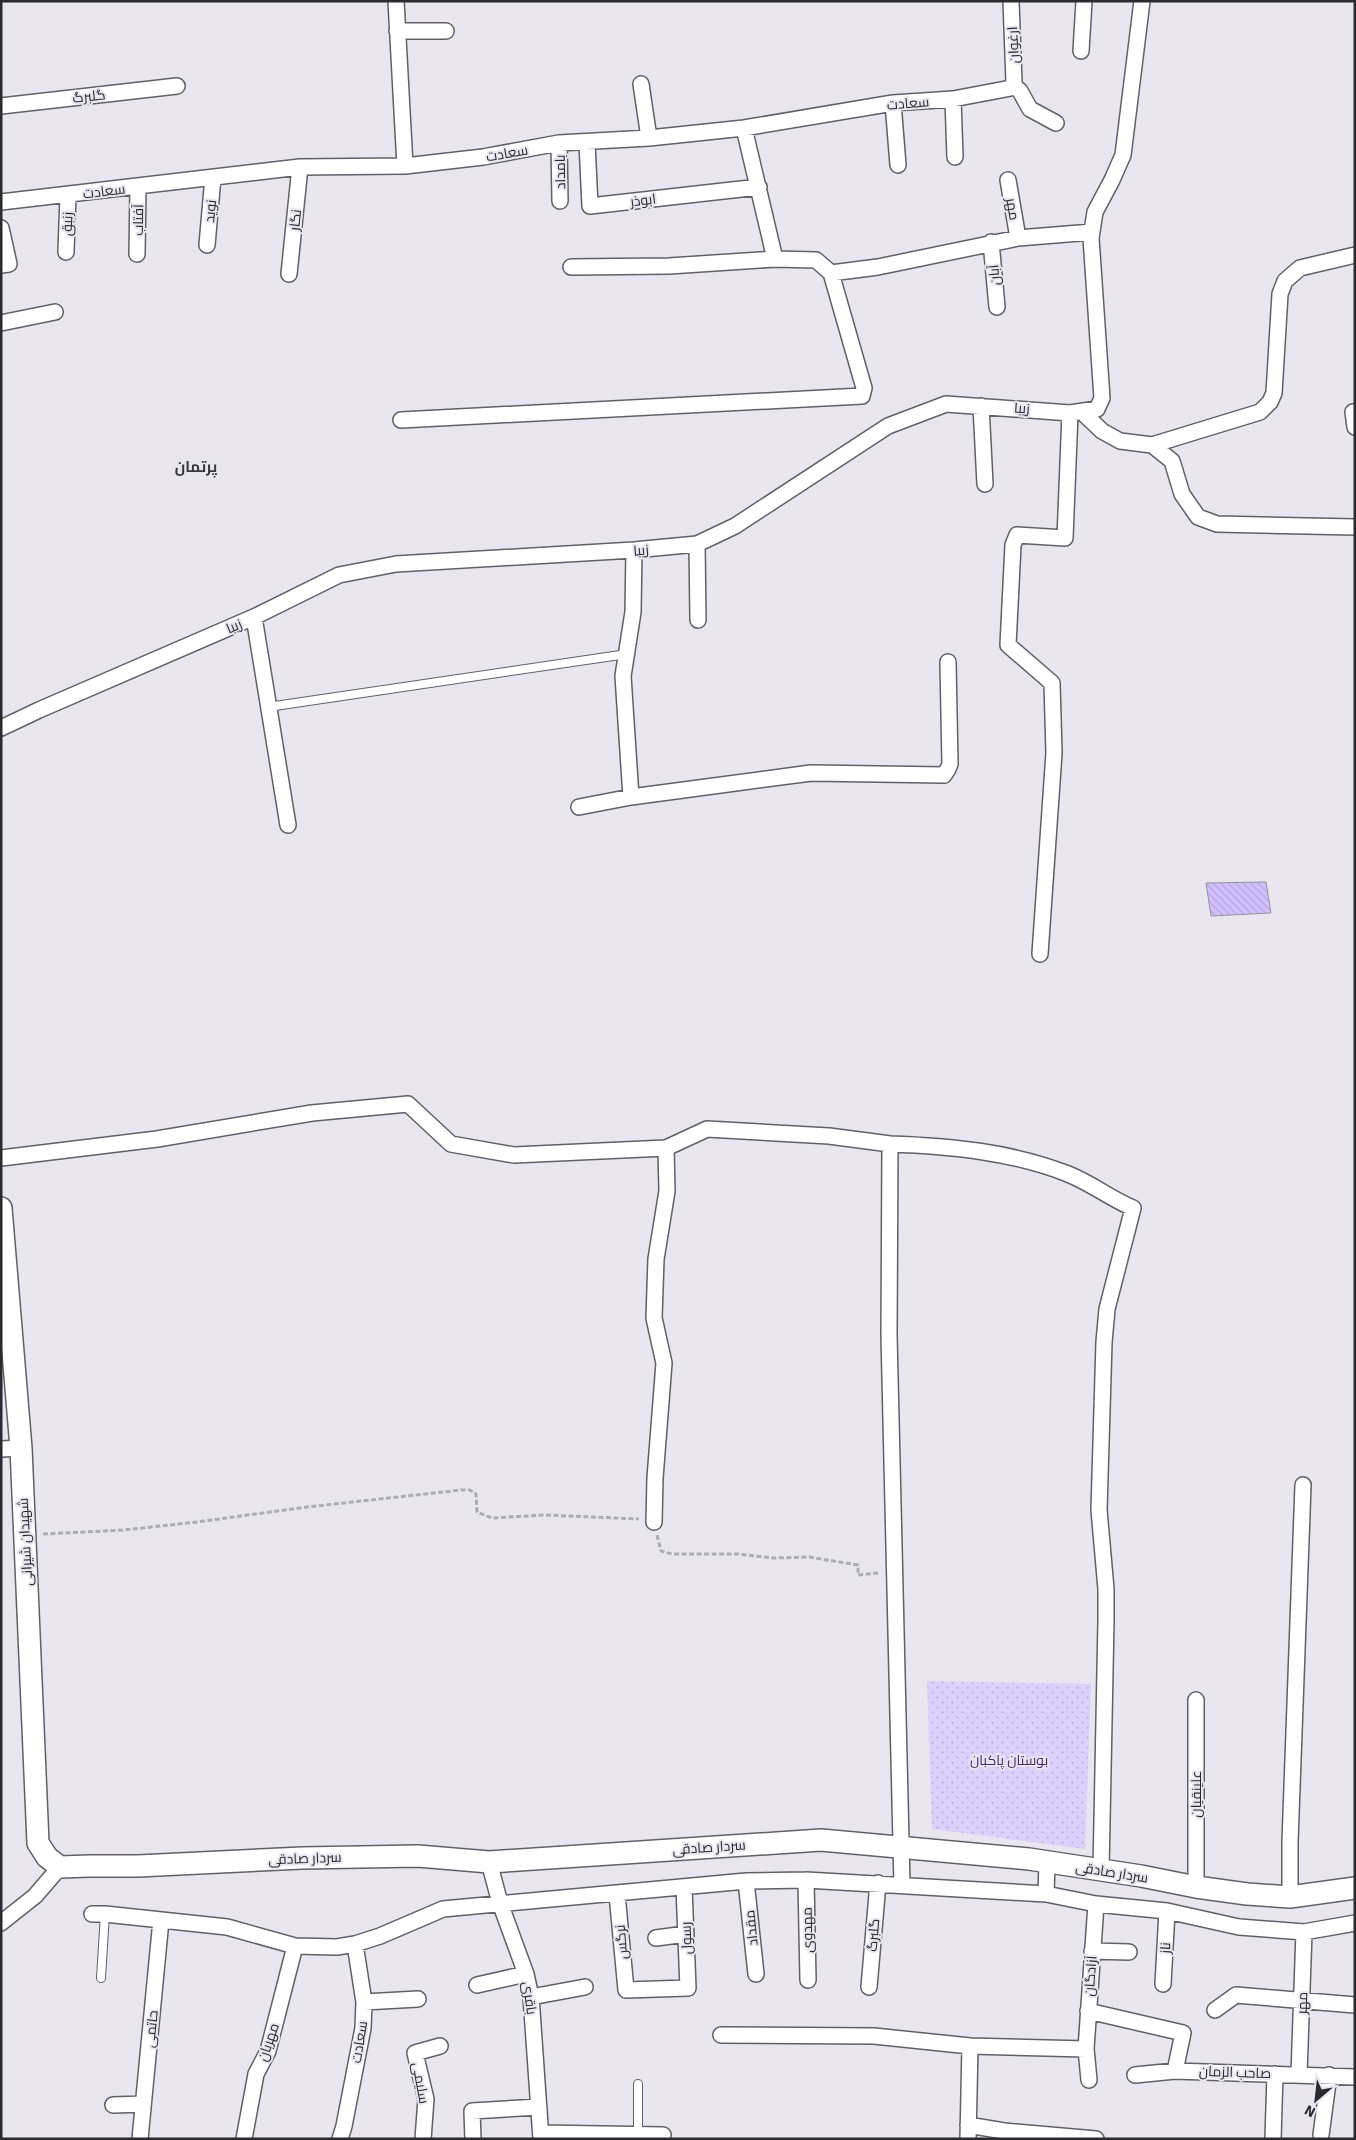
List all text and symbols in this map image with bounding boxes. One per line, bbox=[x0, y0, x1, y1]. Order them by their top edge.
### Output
street label: ارغوان bbox=[1004, 26, 1023, 64]
street label: گلبرگ bbox=[72, 86, 106, 107]
street label: سعادت bbox=[886, 93, 930, 114]
street label: سعادت bbox=[485, 141, 529, 166]
street label: بامداد bbox=[552, 154, 569, 190]
street label: سعادت bbox=[82, 180, 126, 203]
street label: ابوذر bbox=[628, 190, 657, 211]
street label: مهر bbox=[1002, 196, 1023, 221]
street label: نوید bbox=[201, 199, 220, 223]
street label: آفتاب bbox=[130, 204, 147, 236]
street label: نگار bbox=[286, 208, 305, 233]
street label: زنبق bbox=[59, 212, 76, 236]
street label: آبان bbox=[985, 264, 1004, 286]
street label: زیبا bbox=[1014, 399, 1030, 418]
district label: پرتمان bbox=[175, 458, 218, 478]
street label: زیبا bbox=[632, 541, 650, 560]
street label: زیبا bbox=[224, 616, 245, 637]
street label: شهیدان شیرانی bbox=[15, 1497, 36, 1587]
park label: بوستان پاکبان bbox=[970, 1752, 1048, 1770]
street label: علینقیان bbox=[1188, 1770, 1205, 1818]
street label: سردار صادقی bbox=[672, 1836, 746, 1859]
street label: سردار صادقی bbox=[268, 1849, 342, 1868]
street label: سردار صادقی bbox=[1074, 1858, 1149, 1887]
street label: مهدوی bbox=[799, 1907, 816, 1953]
street label: مقداد bbox=[741, 1909, 762, 1947]
street label: گلبرگ bbox=[864, 1918, 883, 1952]
street label: رسول bbox=[677, 1921, 696, 1955]
street label: نرگس bbox=[612, 1924, 631, 1960]
street label: ناز bbox=[1157, 1942, 1174, 1955]
street label: آزادگان bbox=[1081, 1955, 1100, 1997]
street label: باقری bbox=[519, 1980, 540, 2016]
street label: مهر bbox=[1294, 1992, 1311, 2016]
street label: حاتمی bbox=[141, 2010, 162, 2049]
street label: سعادت bbox=[348, 2020, 371, 2064]
street label: مهربان bbox=[254, 2021, 283, 2064]
street label: سلیمی bbox=[409, 2061, 433, 2105]
street label: صاحب الزمان bbox=[1199, 2063, 1271, 2082]
north arrow bbox=[1291, 2075, 1341, 2125]
text: N bbox=[1302, 2101, 1318, 2121]

